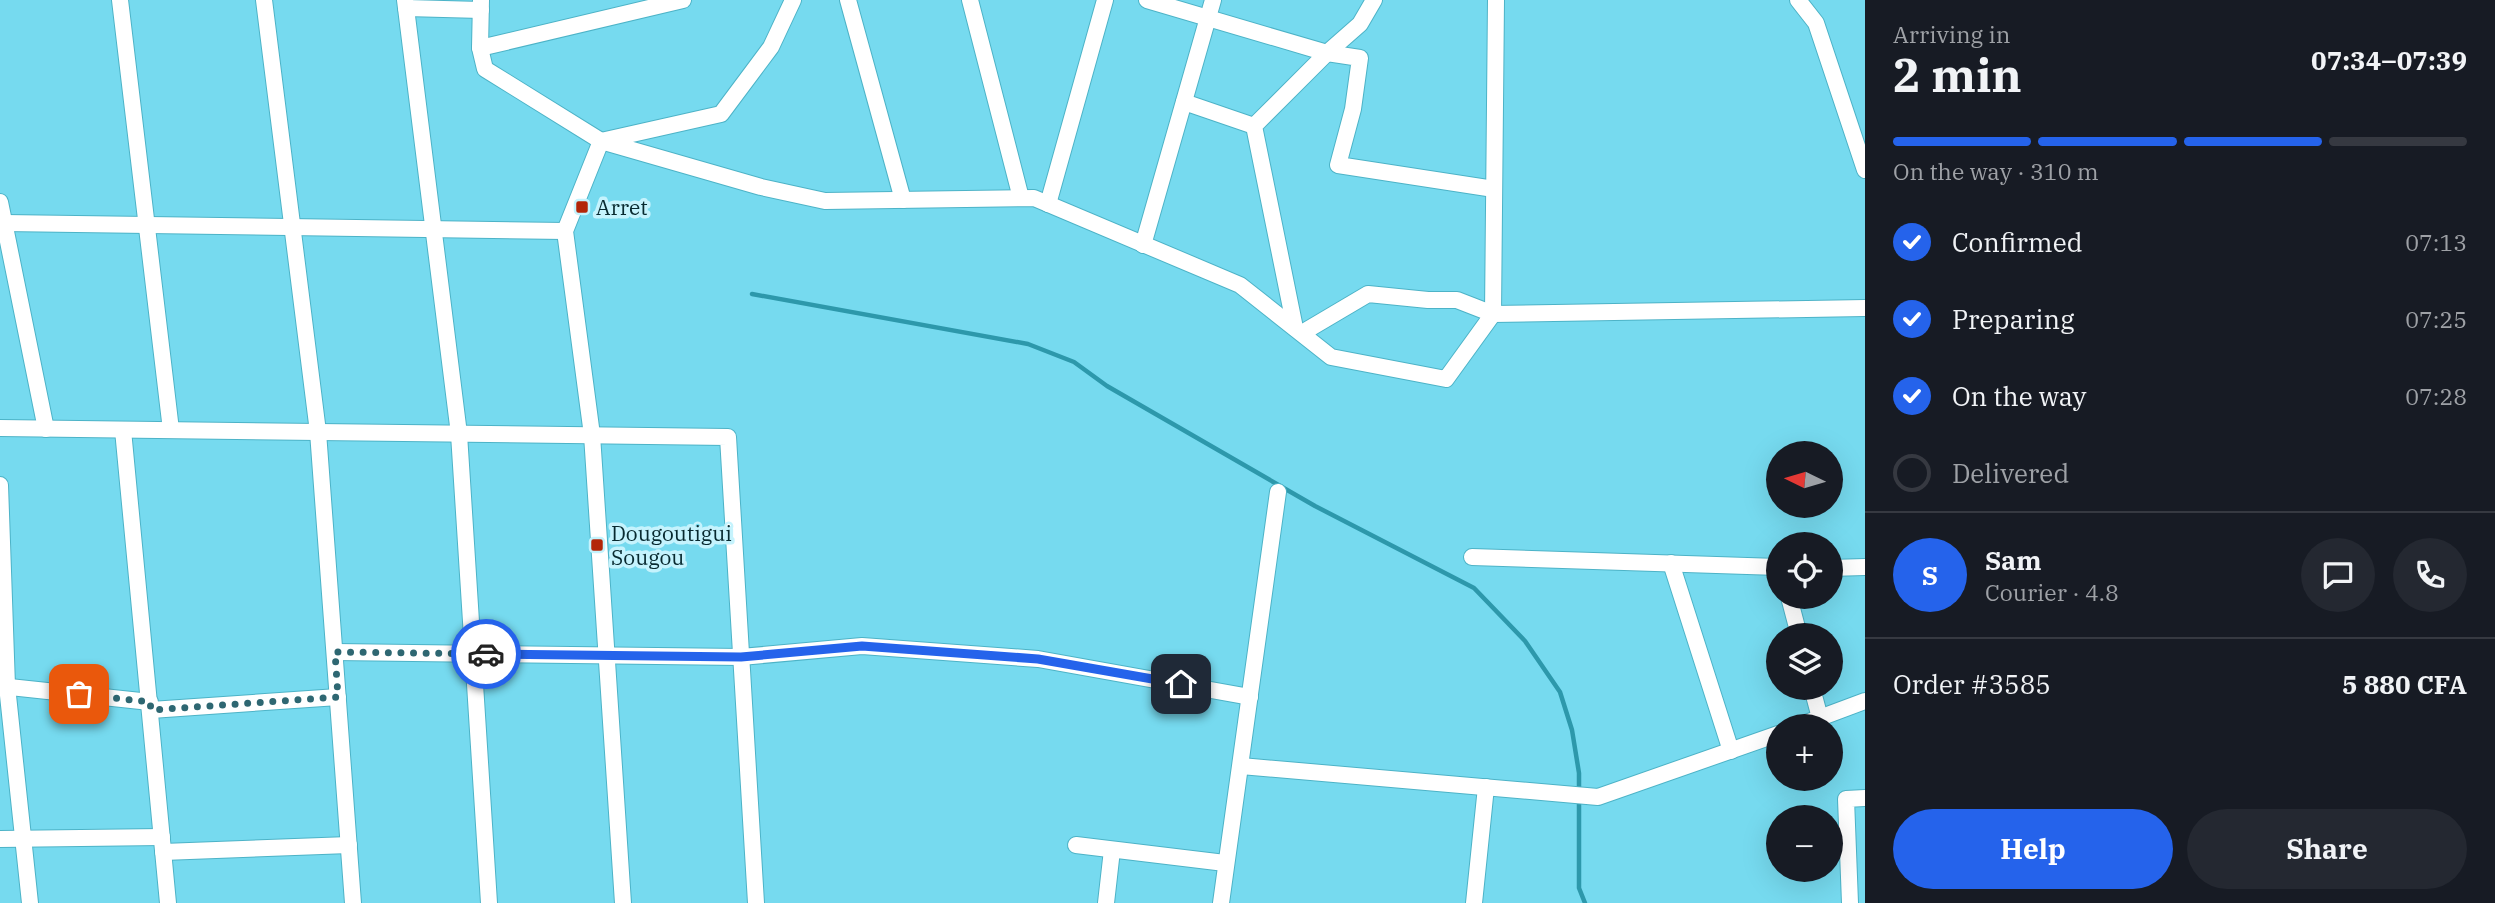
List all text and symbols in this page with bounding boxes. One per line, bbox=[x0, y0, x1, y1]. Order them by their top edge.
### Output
text: Arriving in bbox=[1893, 19, 2010, 49]
text: 07:34–07:39 bbox=[2311, 43, 2467, 77]
text: 2 min bbox=[1893, 45, 2022, 105]
text: On the way · 310 m bbox=[1893, 156, 2099, 186]
place label: Arret bbox=[596, 193, 648, 221]
marker: Arret bbox=[574, 199, 590, 215]
icon: check bbox=[1893, 223, 1931, 261]
text: Confirmed bbox=[1952, 225, 2083, 259]
text: 07:13 bbox=[2405, 227, 2467, 257]
icon: check bbox=[1893, 300, 1931, 338]
text: Preparing bbox=[1952, 302, 2074, 336]
text: 07:25 bbox=[2405, 304, 2467, 334]
icon: check bbox=[1893, 377, 1931, 415]
text: On the way bbox=[1952, 379, 2086, 413]
text: 07:28 bbox=[2405, 381, 2467, 411]
north arrow bbox=[1766, 441, 1843, 518]
map controls bbox=[1766, 441, 1843, 882]
text: Delivered bbox=[1952, 456, 2069, 490]
place label: Dougoutigui Sougou bbox=[611, 519, 732, 571]
button: locate bbox=[1766, 532, 1843, 609]
marker: Dougoutigui Sougou bbox=[589, 537, 605, 553]
button: chat bbox=[2301, 538, 2375, 612]
button: phone bbox=[2393, 538, 2467, 612]
text: Sam bbox=[1985, 543, 2041, 577]
text: S bbox=[1922, 558, 1938, 592]
text: Courier · 4.8 bbox=[1985, 577, 2119, 607]
courier bbox=[451, 619, 521, 689]
button: layers bbox=[1766, 623, 1843, 700]
icon: car bbox=[467, 635, 505, 673]
pin bbox=[1151, 654, 1211, 714]
pin bbox=[49, 664, 109, 724]
icon: home bbox=[1162, 665, 1200, 703]
text: Order #3585 bbox=[1893, 667, 2051, 701]
text: 5 880 CFA bbox=[2342, 667, 2467, 701]
icon: bag bbox=[60, 675, 98, 713]
button: + bbox=[1766, 714, 1843, 791]
button: − bbox=[1766, 805, 1843, 882]
button: Help bbox=[1893, 809, 2173, 889]
button: Share bbox=[2187, 809, 2467, 889]

